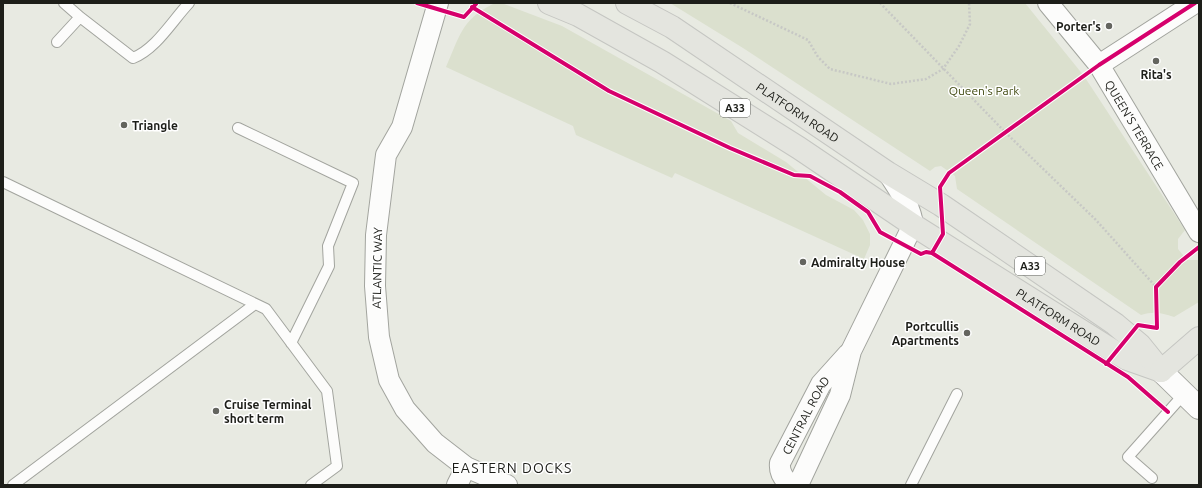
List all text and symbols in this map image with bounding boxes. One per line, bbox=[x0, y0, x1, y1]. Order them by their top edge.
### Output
place label: Porter's bbox=[1056, 20, 1101, 33]
marker: Porter's bbox=[1104, 21, 1114, 31]
marker: Rita's bbox=[1151, 56, 1161, 66]
place label: Rita's bbox=[1140, 68, 1172, 81]
street label: QUEEN'S TERRACE bbox=[1103, 78, 1167, 172]
street label: PLATFORM ROAD bbox=[754, 80, 842, 145]
park label: Queen's Park bbox=[949, 84, 1019, 97]
road number: A33 bbox=[720, 99, 750, 117]
place label: Triangle bbox=[132, 119, 178, 132]
marker: Triangle bbox=[119, 120, 129, 130]
street label: ATLANTIC WAY bbox=[370, 227, 384, 309]
place label: Admiralty House bbox=[811, 256, 905, 269]
marker: Admiralty House bbox=[798, 257, 808, 267]
road number: A33 bbox=[1015, 257, 1045, 275]
street label: PLATFORM ROAD bbox=[1014, 285, 1103, 348]
place label: Portcullis Apartments bbox=[892, 320, 959, 347]
marker: Portcullis Apartments bbox=[962, 328, 972, 338]
street label: CENTRAL ROAD bbox=[779, 373, 832, 456]
place label: Cruise Terminal short term bbox=[224, 398, 312, 425]
marker: Cruise Terminal short term bbox=[211, 406, 221, 416]
district label: EASTERN DOCKS bbox=[452, 460, 572, 476]

